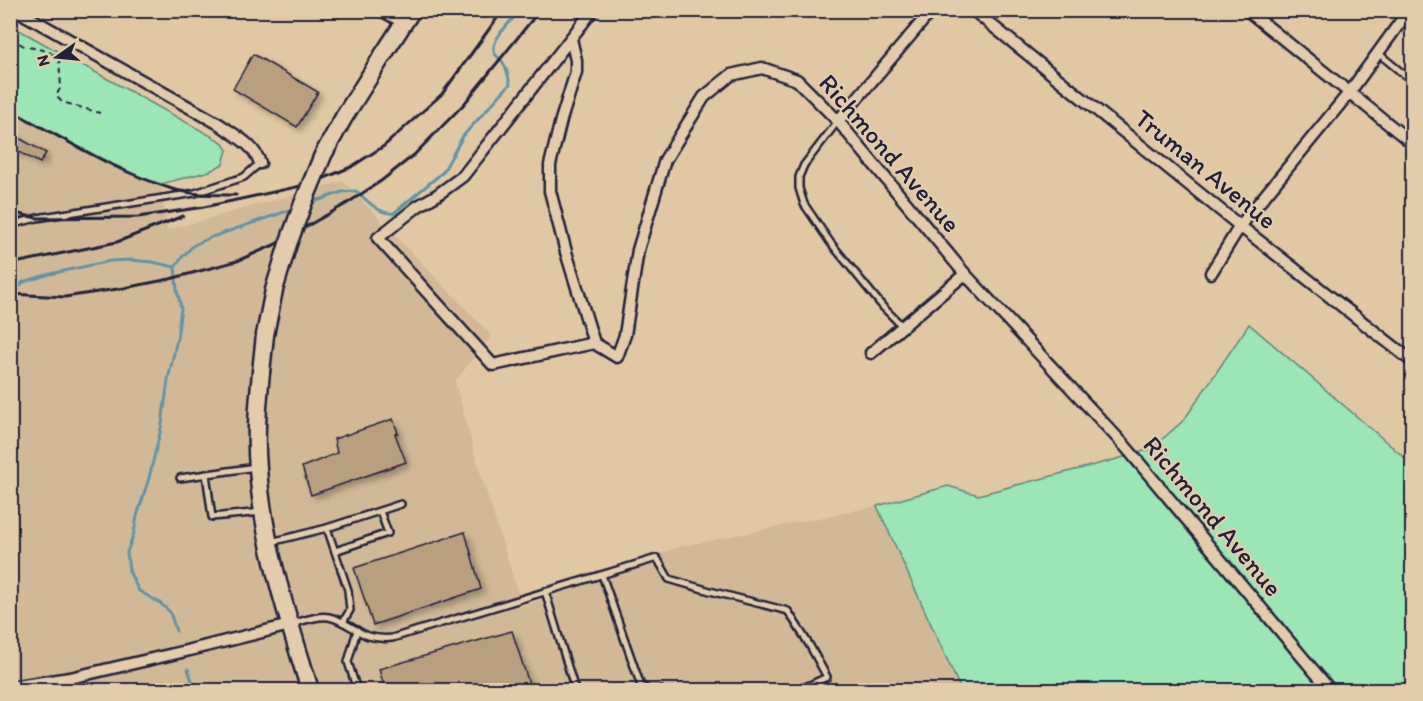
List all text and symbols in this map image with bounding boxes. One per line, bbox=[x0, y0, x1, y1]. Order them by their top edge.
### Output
north arrow bbox=[27, 27, 87, 87]
text: N bbox=[32, 53, 54, 68]
street label: Richmond Avenue bbox=[812, 67, 968, 239]
street label: Truman Avenue bbox=[1129, 102, 1283, 236]
street label: Richmond Avenue bbox=[1136, 429, 1290, 603]

